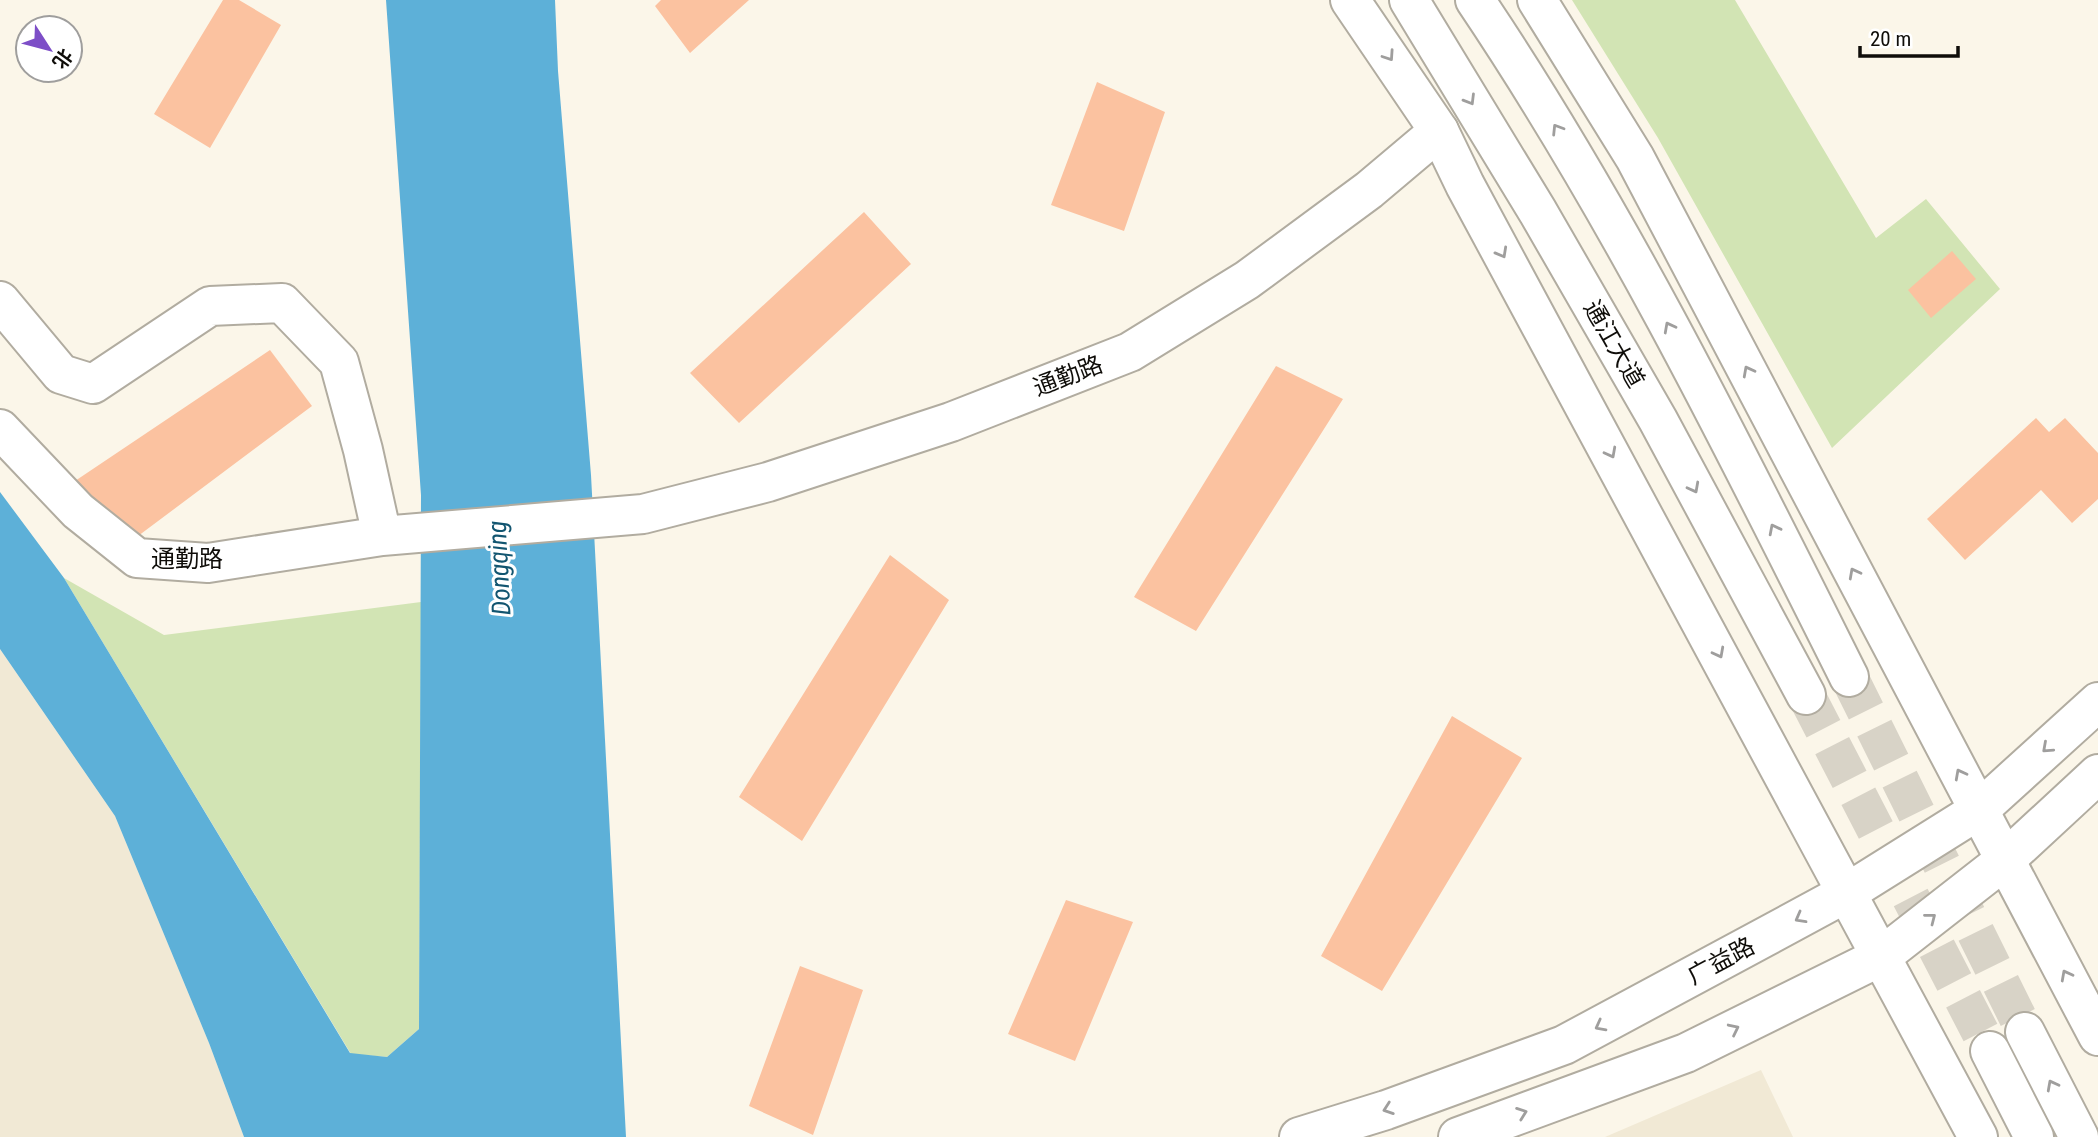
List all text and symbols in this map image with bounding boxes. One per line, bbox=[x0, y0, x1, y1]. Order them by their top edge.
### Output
north arrow bbox=[14, 14, 84, 84]
scale bar bbox=[1860, 14, 1958, 58]
text: 20 m bbox=[1870, 27, 1911, 51]
text: 北 bbox=[47, 44, 77, 73]
one-way arrow bbox=[1380, 48, 1393, 61]
one-way arrow bbox=[1461, 93, 1474, 106]
one-way arrow bbox=[1552, 124, 1565, 137]
one-way arrow bbox=[1494, 246, 1507, 258]
street label: 通江大道 bbox=[1578, 295, 1650, 393]
one-way arrow bbox=[1664, 322, 1677, 334]
street label: 通勤路 bbox=[1029, 350, 1107, 402]
one-way arrow bbox=[1743, 366, 1756, 379]
one-way arrow bbox=[1603, 445, 1616, 458]
one-way arrow bbox=[1686, 480, 1699, 493]
water label: Dongqing bbox=[482, 520, 516, 616]
one-way arrow bbox=[1769, 524, 1783, 536]
street label: 通勤路 bbox=[151, 545, 223, 573]
one-way arrow bbox=[1849, 568, 1862, 580]
one-way arrow bbox=[1711, 646, 1724, 658]
one-way arrow bbox=[2043, 740, 2056, 753]
one-way arrow bbox=[1955, 769, 1968, 781]
one-way arrow bbox=[1795, 910, 1808, 923]
one-way arrow bbox=[1923, 913, 1935, 926]
street label: 广益路 bbox=[1683, 932, 1759, 990]
one-way arrow bbox=[2061, 970, 2074, 982]
one-way arrow bbox=[1595, 1017, 1607, 1031]
one-way arrow bbox=[1727, 1024, 1739, 1038]
one-way arrow bbox=[2047, 1080, 2060, 1092]
one-way arrow bbox=[1383, 1101, 1395, 1115]
one-way arrow bbox=[1516, 1108, 1528, 1122]

